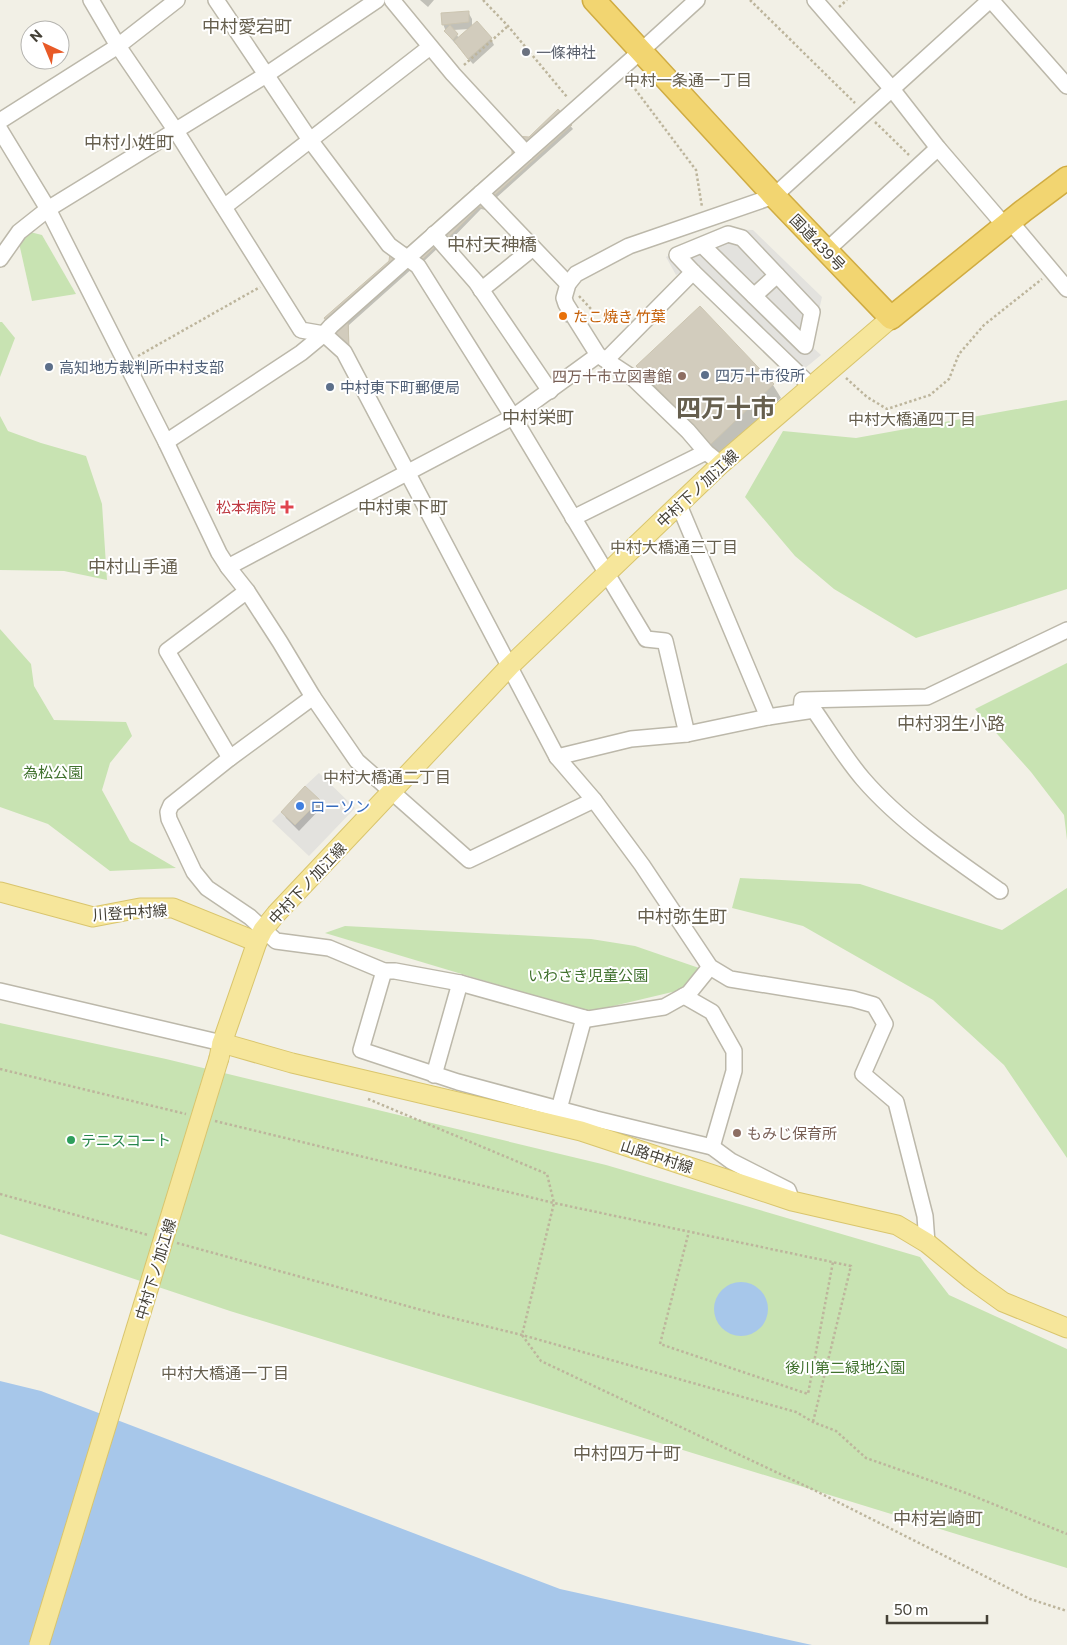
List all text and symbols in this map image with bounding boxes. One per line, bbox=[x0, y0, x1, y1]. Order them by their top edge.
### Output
district label: 中村愛宕町 bbox=[202, 15, 292, 37]
north arrow bbox=[20, 20, 70, 70]
text: N bbox=[26, 26, 45, 45]
place label: 一條神社 bbox=[536, 43, 596, 61]
marker: 一條神社 bbox=[520, 46, 532, 58]
district label: 中村一条通一丁目 bbox=[624, 70, 752, 89]
district label: 中村小姓町 bbox=[84, 131, 174, 153]
street label: 国道439号 bbox=[787, 210, 849, 274]
district label: 中村天神橋 bbox=[447, 233, 537, 255]
place label: たこ焼き 竹葉 bbox=[573, 307, 666, 325]
marker: たこ焼き 竹葉 bbox=[557, 310, 569, 322]
place label: 高知地方裁判所中村支部 bbox=[59, 358, 224, 376]
marker: 高知地方裁判所中村支部 bbox=[43, 361, 55, 373]
place label: 四万十市役所 bbox=[715, 366, 805, 384]
place label: 四万十市立図書館 bbox=[552, 367, 672, 385]
marker: 四万十市役所 bbox=[699, 369, 711, 381]
marker: 四万十市立図書館 bbox=[676, 370, 688, 382]
place label: 中村東下町郵便局 bbox=[340, 378, 460, 396]
marker: 中村東下町郵便局 bbox=[324, 381, 336, 393]
district label: 四万十市 bbox=[676, 392, 776, 422]
district label: 中村栄町 bbox=[502, 406, 574, 428]
district label: 中村大橋通四丁目 bbox=[848, 409, 976, 428]
street label: 中村下ノ加江線 bbox=[652, 446, 742, 530]
district label: 中村東下町 bbox=[358, 496, 448, 518]
place label: 松本病院 bbox=[216, 498, 276, 516]
marker: 松本病院 bbox=[280, 500, 294, 514]
district label: 中村大橋通三丁目 bbox=[610, 537, 738, 556]
district label: 中村山手通 bbox=[88, 555, 178, 577]
district label: 中村羽生小路 bbox=[897, 712, 1005, 734]
park label: 為松公園 bbox=[23, 763, 83, 781]
district label: 中村大橋通二丁目 bbox=[323, 767, 451, 786]
place label: ローソン bbox=[310, 797, 370, 815]
marker: ローソン bbox=[294, 800, 306, 812]
street label: 中村下ノ加江線 bbox=[265, 838, 349, 928]
street label: 川登中村線 bbox=[92, 900, 168, 924]
district label: 中村弥生町 bbox=[637, 905, 727, 927]
park label: いわさき児童公園 bbox=[528, 966, 648, 984]
place label: もみじ保育所 bbox=[747, 1124, 837, 1142]
marker: もみじ保育所 bbox=[731, 1127, 743, 1139]
place label: テニスコート bbox=[81, 1131, 171, 1149]
marker: テニスコート bbox=[65, 1134, 77, 1146]
street label: 山路中村線 bbox=[619, 1136, 695, 1176]
street label: 中村下ノ加江線 bbox=[131, 1216, 179, 1322]
park label: 後川第二緑地公園 bbox=[785, 1358, 905, 1376]
district label: 中村大橋通一丁目 bbox=[161, 1363, 289, 1382]
district label: 中村四万十町 bbox=[573, 1442, 681, 1464]
district label: 中村岩崎町 bbox=[893, 1507, 983, 1529]
scale bar bbox=[887, 1592, 987, 1624]
text: 50 m bbox=[894, 1600, 928, 1618]

